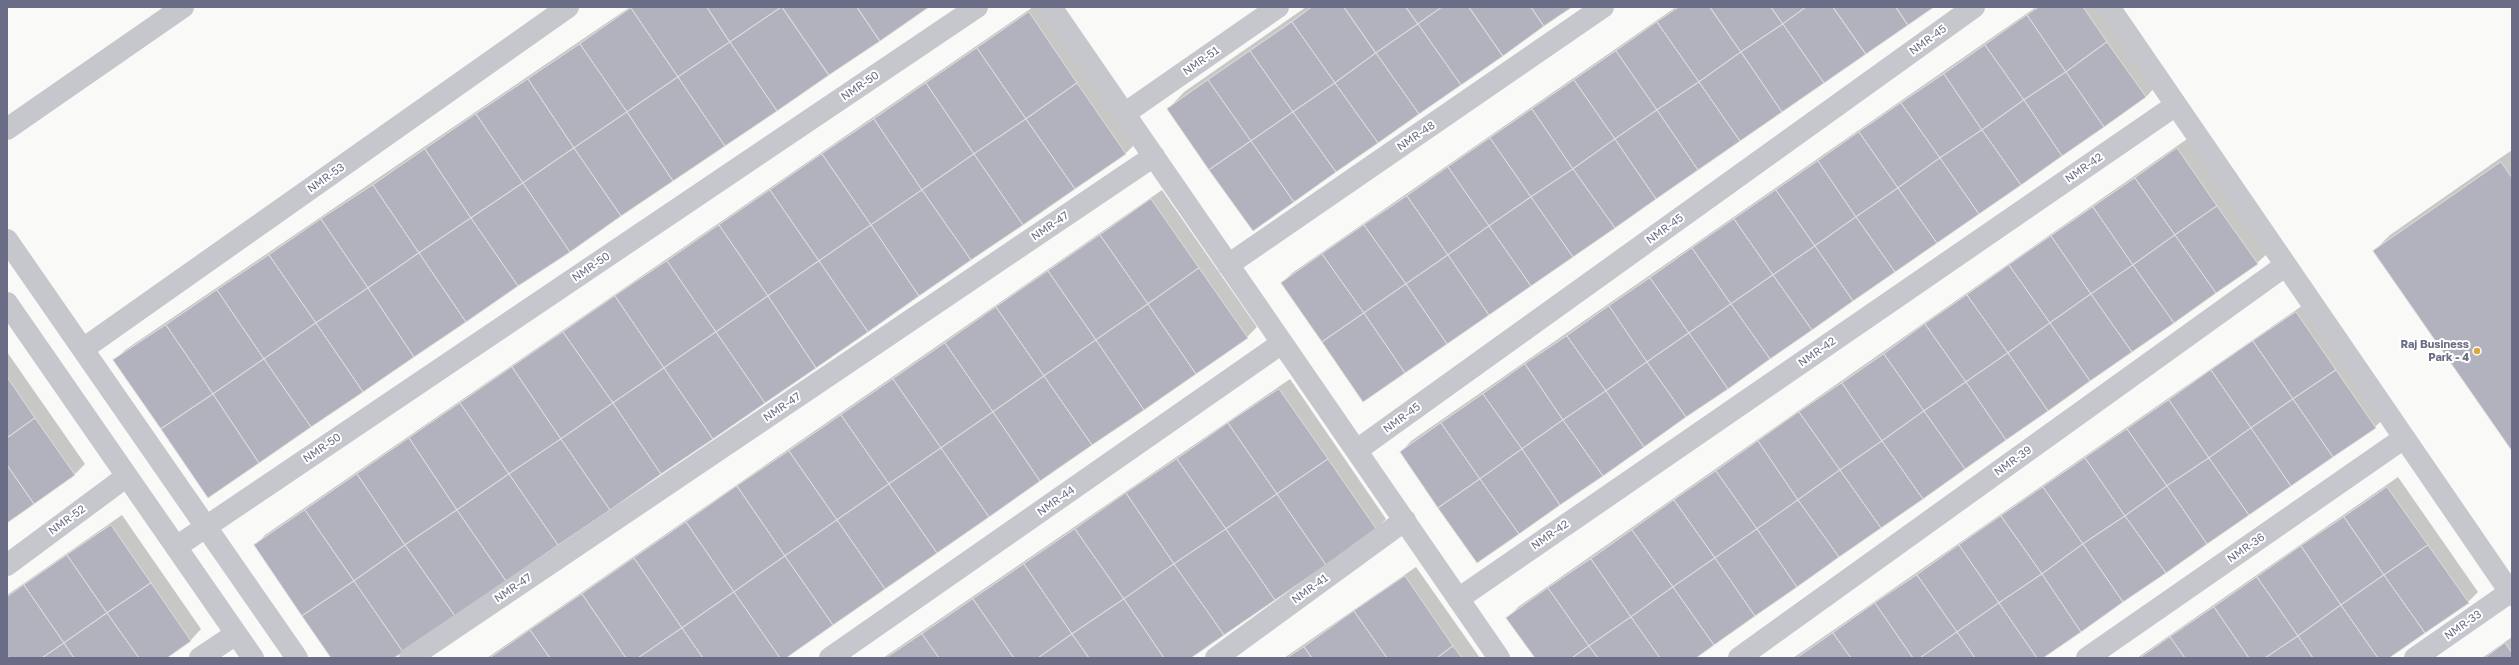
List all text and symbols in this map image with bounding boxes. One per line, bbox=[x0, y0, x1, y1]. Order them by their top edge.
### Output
street label: NMR-45 bbox=[1907, 22, 1949, 58]
street label: NMR-51 bbox=[1180, 44, 1222, 78]
street label: NMR-50 bbox=[839, 69, 881, 103]
street label: NMR-48 bbox=[1395, 119, 1437, 153]
street label: NMR-42 bbox=[2063, 150, 2105, 186]
street label: NMR-53 bbox=[305, 160, 347, 196]
street label: NMR-47 bbox=[1029, 209, 1071, 243]
street label: NMR-45 bbox=[1644, 211, 1686, 247]
street label: NMR-50 bbox=[570, 250, 612, 284]
street label: NMR-42 bbox=[1796, 334, 1838, 370]
place label: Raj Business Park - 4 bbox=[2400, 338, 2469, 364]
marker: Raj Business Park - 4 bbox=[2472, 346, 2482, 356]
street label: NMR-47 bbox=[761, 390, 803, 424]
street label: NMR-45 bbox=[1381, 400, 1423, 436]
street label: NMR-50 bbox=[301, 431, 343, 465]
street label: NMR-39 bbox=[1992, 443, 2034, 479]
street label: NMR-44 bbox=[1035, 483, 1077, 519]
street label: NMR-52 bbox=[46, 502, 88, 538]
street label: NMR-42 bbox=[1529, 517, 1571, 553]
street label: NMR-36 bbox=[2225, 530, 2267, 566]
street label: NMR-47 bbox=[492, 571, 534, 605]
street label: NMR-41 bbox=[1289, 571, 1331, 607]
street label: NMR-33 bbox=[2442, 607, 2484, 643]

